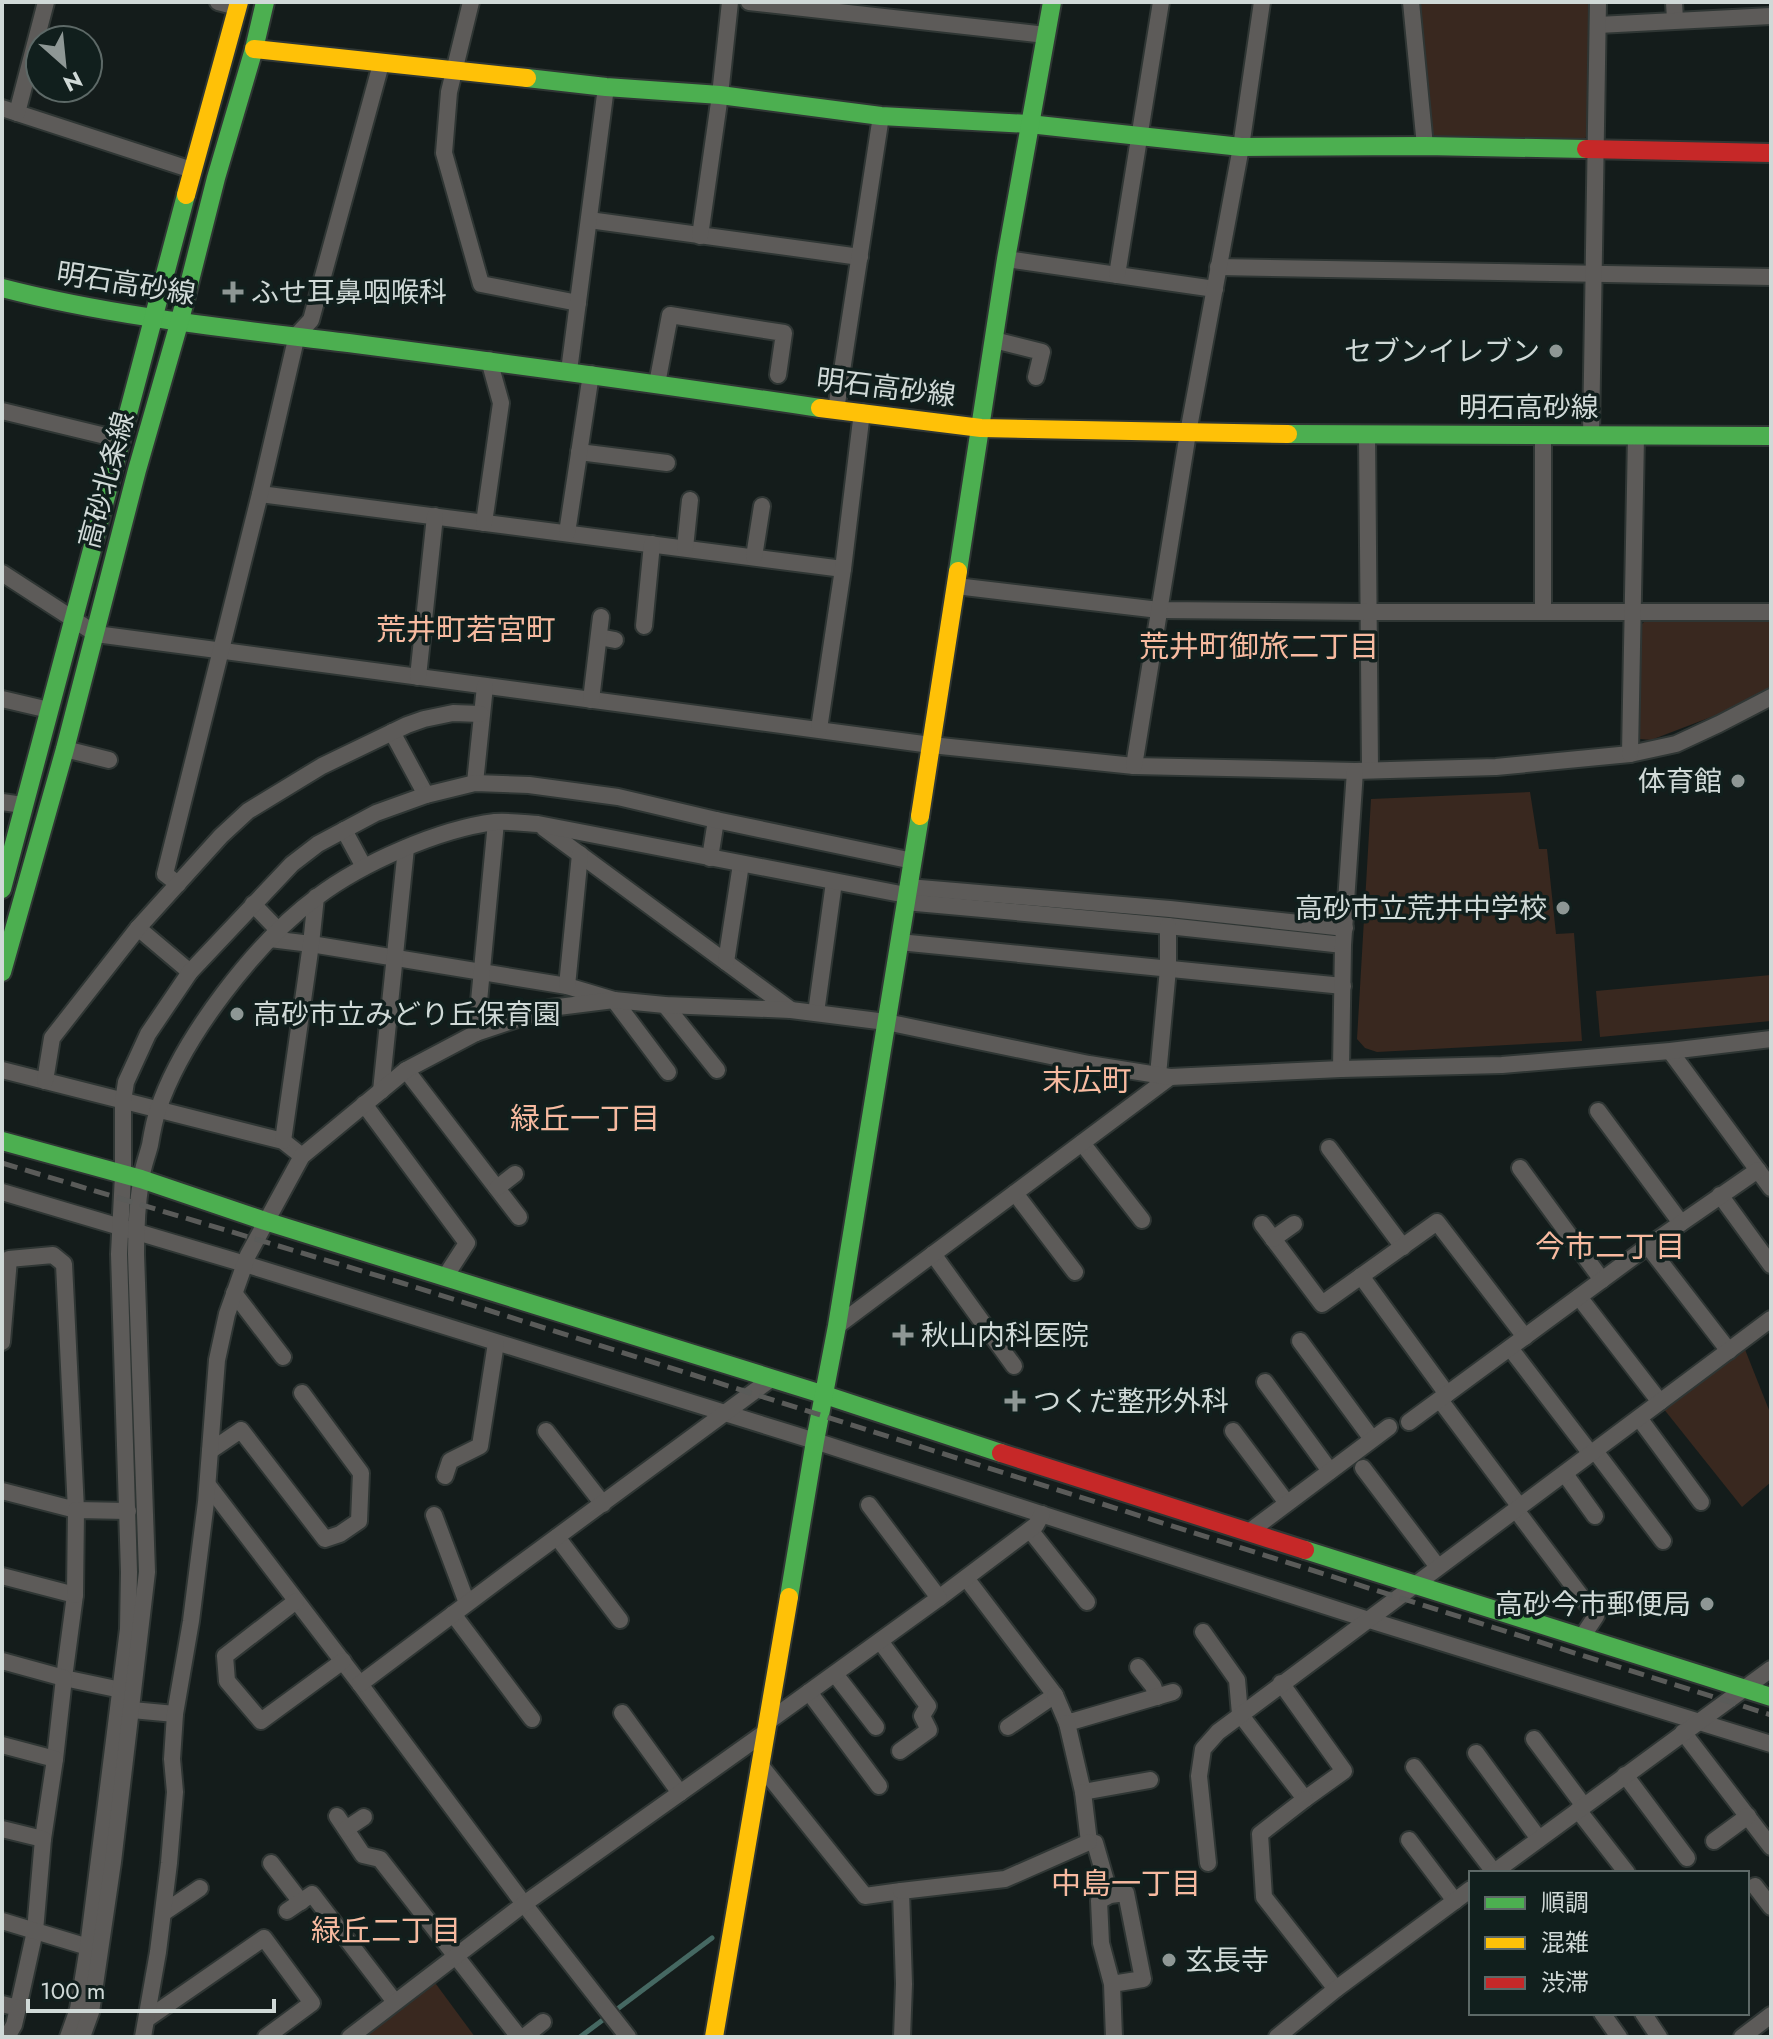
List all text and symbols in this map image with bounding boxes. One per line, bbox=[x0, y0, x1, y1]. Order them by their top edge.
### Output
north arrow bbox=[24, 24, 104, 104]
text: N bbox=[58, 64, 88, 100]
street label: 明石高砂線 bbox=[54, 252, 198, 315]
place label: ふせ耳鼻咽喉科 bbox=[251, 272, 447, 313]
marker: ふせ耳鼻咽喉科 bbox=[222, 281, 244, 303]
place label: セブンイレブン bbox=[1344, 331, 1540, 372]
marker: セブンイレブン bbox=[1547, 342, 1565, 360]
street label: 明石高砂線 bbox=[814, 359, 958, 416]
street label: 明石高砂線 bbox=[1459, 387, 1599, 428]
street label: 高砂北条線 bbox=[69, 407, 144, 553]
district label: 荒井町若宮町 bbox=[376, 608, 556, 651]
district label: 荒井町御旅二丁目 bbox=[1139, 625, 1379, 668]
place label: 体育館 bbox=[1638, 761, 1722, 802]
marker: 体育館 bbox=[1729, 772, 1747, 790]
place label: 高砂市立荒井中学校 bbox=[1295, 888, 1547, 929]
marker: 高砂市立荒井中学校 bbox=[1554, 899, 1572, 917]
place label: 高砂市立みどり丘保育園 bbox=[253, 994, 561, 1035]
marker: 高砂市立みどり丘保育園 bbox=[228, 1005, 246, 1023]
district label: 末広町 bbox=[1042, 1059, 1132, 1102]
district label: 緑丘一丁目 bbox=[510, 1097, 660, 1140]
district label: 今市二丁目 bbox=[1535, 1225, 1685, 1268]
place label: 秋山内科医院 bbox=[921, 1315, 1089, 1356]
marker: 秋山内科医院 bbox=[892, 1324, 914, 1346]
place label: つくだ整形外科 bbox=[1033, 1381, 1229, 1422]
marker: つくだ整形外科 bbox=[1004, 1390, 1026, 1412]
place label: 高砂今市郵便局 bbox=[1495, 1584, 1691, 1625]
marker: 高砂今市郵便局 bbox=[1698, 1595, 1716, 1613]
district label: 中島一丁目 bbox=[1051, 1862, 1201, 1905]
legend bbox=[1469, 1871, 1749, 2015]
text: 順調 bbox=[1541, 1885, 1589, 1920]
district label: 緑丘二丁目 bbox=[311, 1909, 461, 1952]
text: 混雑 bbox=[1541, 1925, 1589, 1960]
place label: 玄長寺 bbox=[1185, 1940, 1269, 1981]
marker: 玄長寺 bbox=[1160, 1951, 1178, 1969]
scale bar bbox=[28, 1963, 274, 2013]
text: 渋滞 bbox=[1541, 1965, 1589, 2000]
text: 100 m bbox=[40, 1973, 106, 2008]

